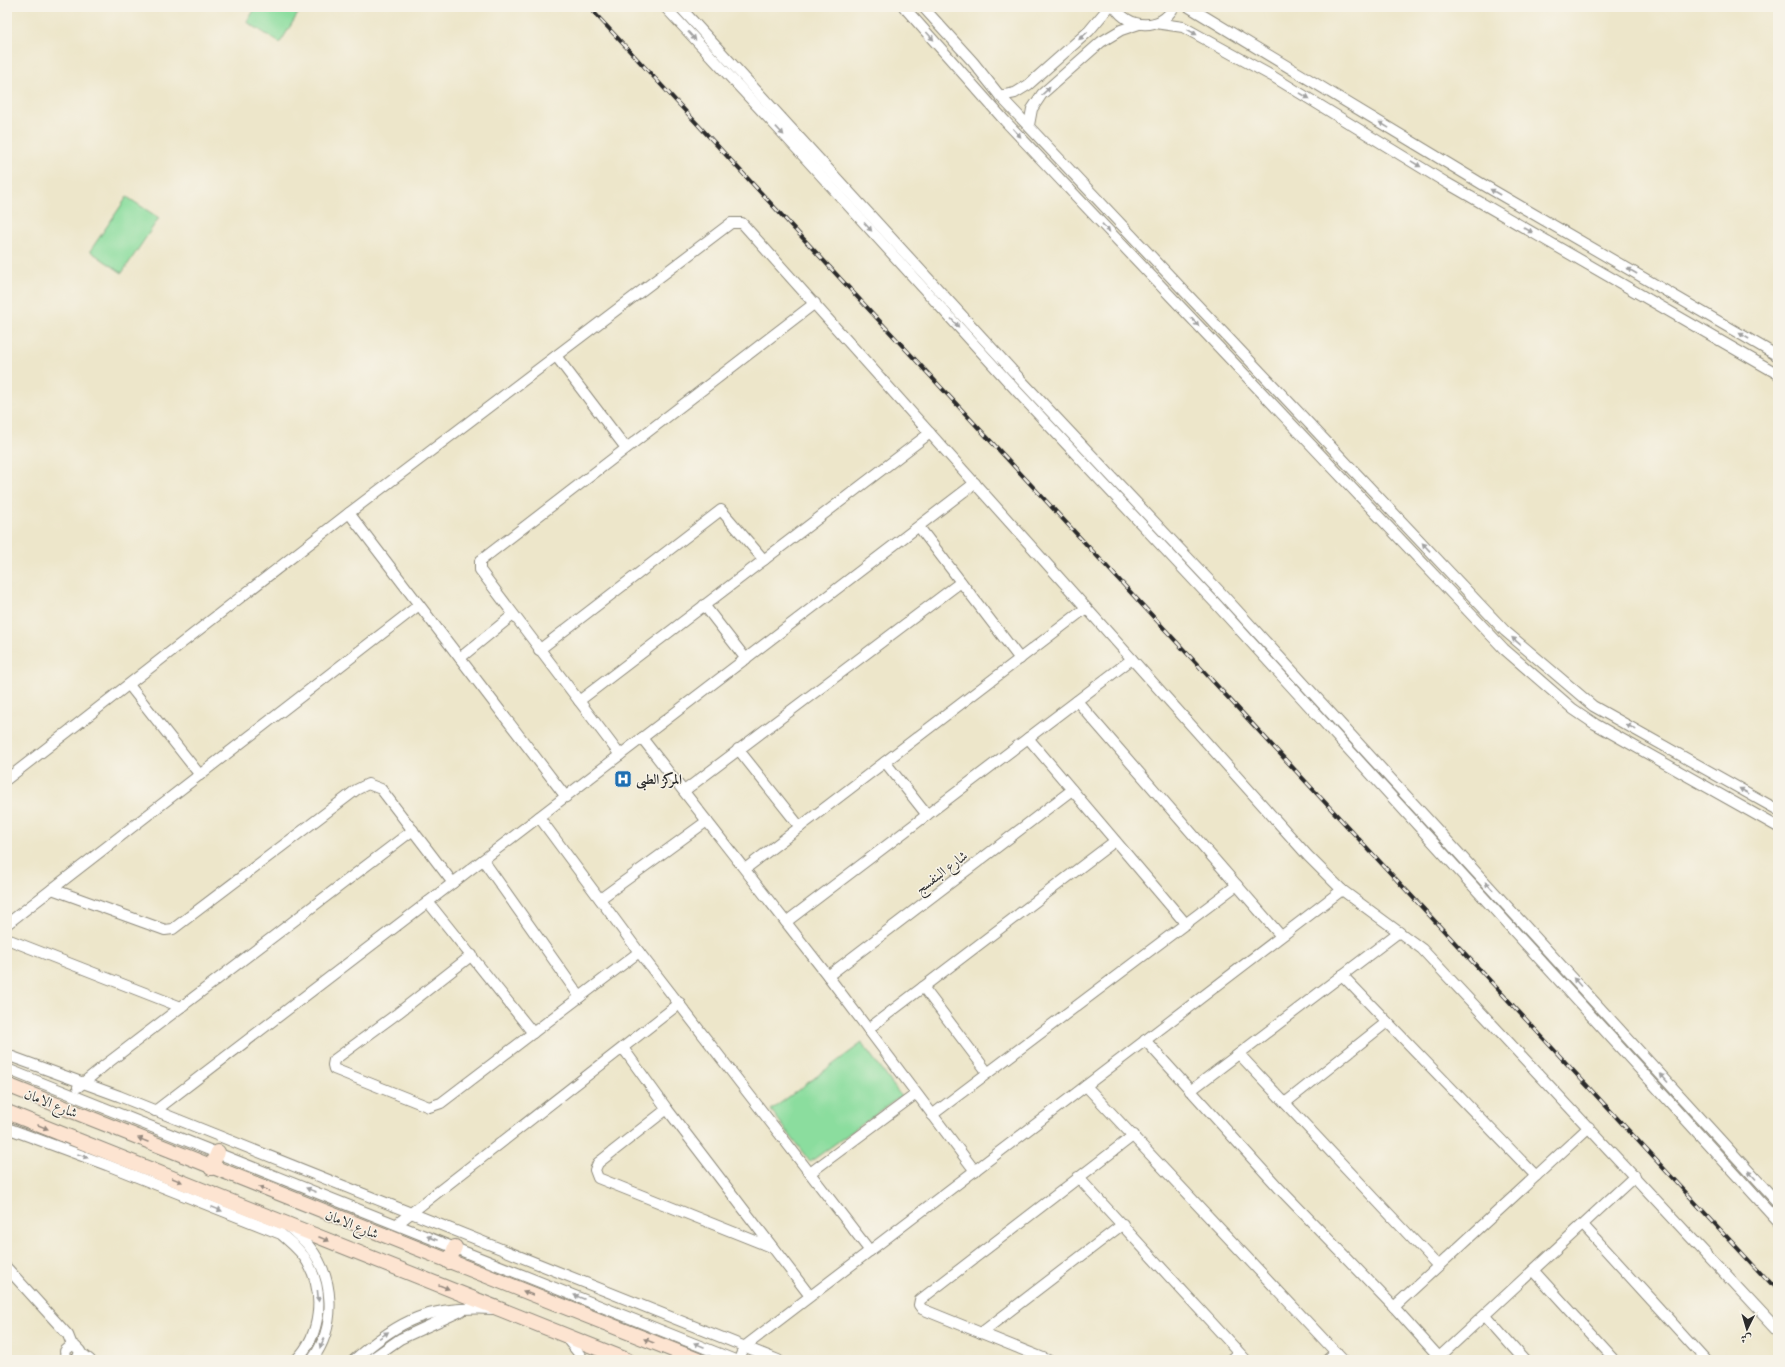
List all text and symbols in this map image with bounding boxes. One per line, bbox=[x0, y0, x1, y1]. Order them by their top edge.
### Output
one-way arrow bbox=[1186, 29, 1198, 36]
one-way arrow bbox=[687, 30, 696, 41]
one-way arrow bbox=[925, 31, 935, 41]
one-way arrow bbox=[1078, 32, 1088, 41]
one-way arrow bbox=[1040, 87, 1051, 96]
one-way arrow bbox=[1299, 93, 1311, 100]
one-way arrow bbox=[1378, 121, 1390, 128]
one-way arrow bbox=[776, 125, 785, 136]
one-way arrow bbox=[1012, 128, 1021, 138]
one-way arrow bbox=[1410, 161, 1422, 168]
one-way arrow bbox=[1489, 188, 1501, 195]
one-way arrow bbox=[863, 222, 872, 232]
one-way arrow bbox=[1101, 223, 1110, 233]
one-way arrow bbox=[1522, 226, 1534, 233]
one-way arrow bbox=[1626, 268, 1638, 275]
one-way arrow bbox=[1190, 317, 1200, 327]
one-way arrow bbox=[950, 318, 960, 328]
one-way arrow bbox=[1738, 333, 1750, 340]
one-way arrow bbox=[1421, 542, 1431, 552]
one-way arrow bbox=[1511, 636, 1521, 645]
one-way arrow bbox=[1625, 724, 1637, 730]
hospital icon: المركز الطبى bbox=[613, 769, 633, 789]
place label: المركز الطبى bbox=[636, 771, 682, 791]
one-way arrow bbox=[1738, 787, 1750, 794]
street label: شارع البنفسج bbox=[912, 847, 973, 901]
one-way arrow bbox=[1484, 881, 1494, 891]
one-way arrow bbox=[1572, 977, 1582, 987]
one-way arrow bbox=[1660, 1073, 1669, 1083]
street label: شارع الامان bbox=[21, 1085, 80, 1125]
one-way arrow bbox=[38, 1124, 50, 1130]
one-way arrow bbox=[137, 1137, 149, 1143]
one-way arrow bbox=[77, 1153, 89, 1159]
one-way arrow bbox=[1748, 1170, 1757, 1179]
one-way arrow bbox=[171, 1178, 183, 1184]
one-way arrow bbox=[257, 1185, 269, 1191]
one-way arrow bbox=[305, 1186, 317, 1192]
one-way arrow bbox=[211, 1206, 223, 1212]
street label: شارع الامان bbox=[322, 1206, 381, 1246]
one-way arrow bbox=[425, 1234, 437, 1240]
one-way arrow bbox=[318, 1236, 329, 1242]
one-way arrow bbox=[439, 1285, 451, 1291]
one-way arrow bbox=[521, 1289, 533, 1295]
one-way arrow bbox=[315, 1290, 321, 1302]
one-way arrow bbox=[572, 1293, 584, 1299]
north arrow bbox=[1727, 1309, 1767, 1349]
one-way arrow bbox=[378, 1331, 389, 1339]
text: ش bbox=[1740, 1331, 1752, 1345]
one-way arrow bbox=[319, 1337, 325, 1349]
one-way arrow bbox=[642, 1337, 654, 1343]
one-way arrow bbox=[693, 1342, 705, 1348]

